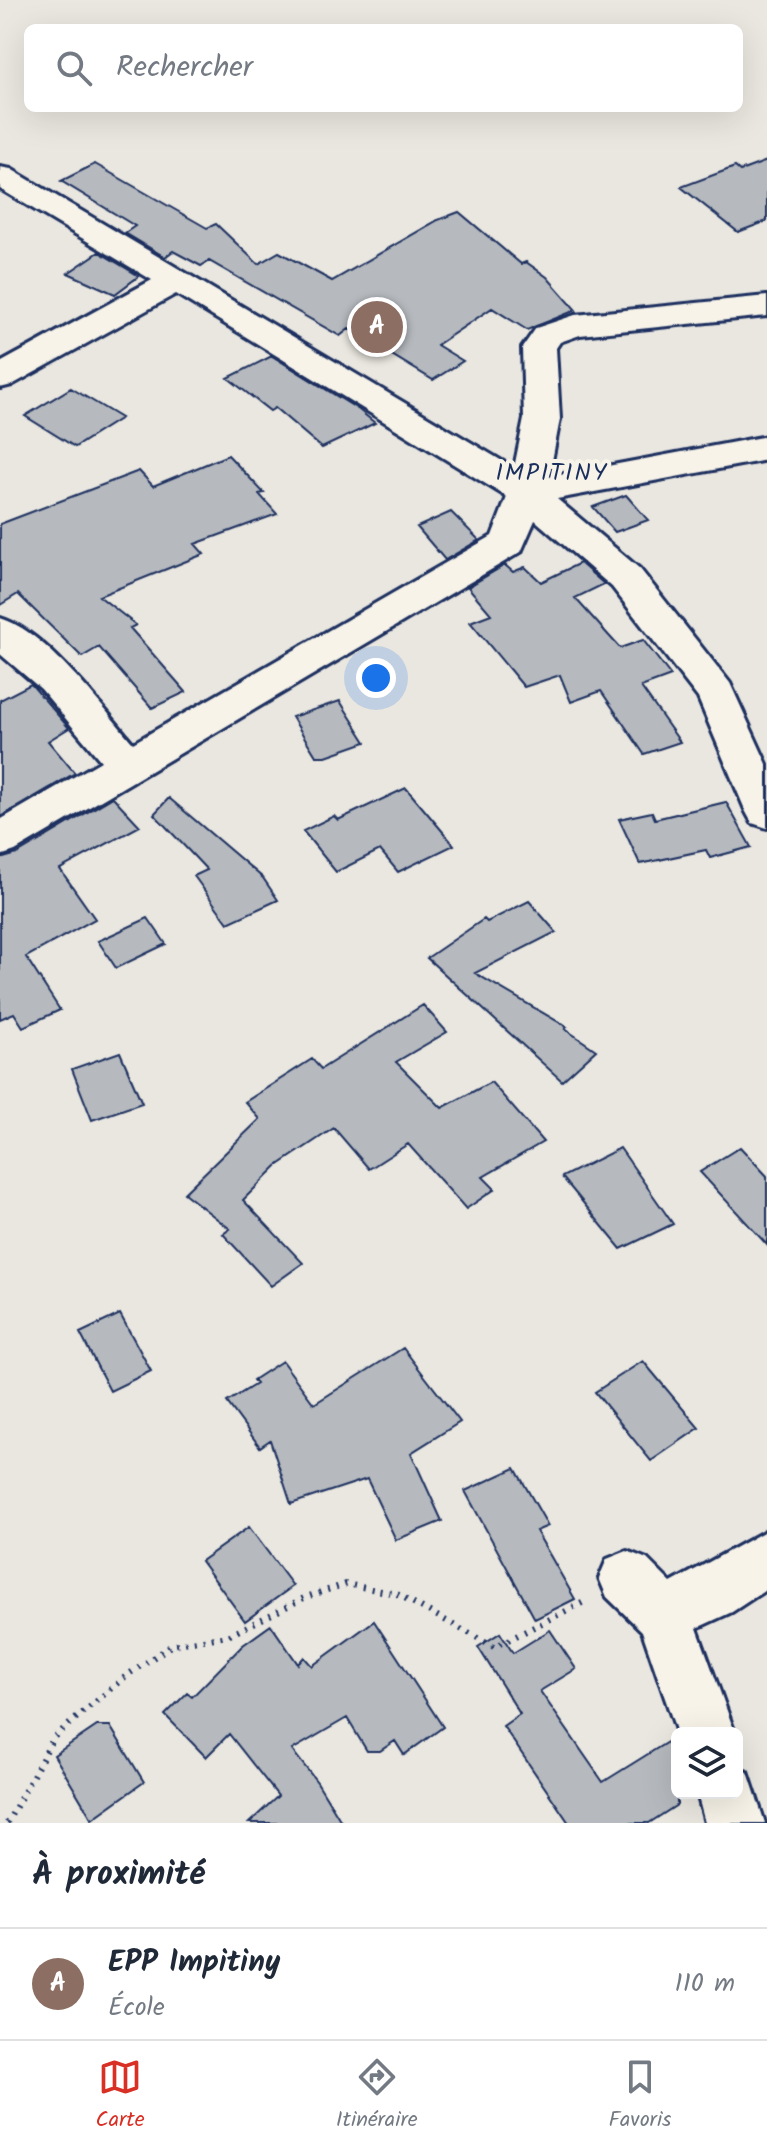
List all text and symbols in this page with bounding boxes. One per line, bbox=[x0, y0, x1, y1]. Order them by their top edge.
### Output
search box bbox=[24, 24, 743, 112]
text: Rechercher bbox=[116, 44, 253, 92]
icon: search bbox=[52, 46, 96, 90]
pin: A bbox=[351, 297, 403, 357]
district label: IMPITINY bbox=[495, 454, 609, 493]
your location bbox=[356, 658, 396, 698]
map controls bbox=[671, 1727, 743, 1799]
button: layers bbox=[671, 1727, 743, 1799]
text: À proximité bbox=[32, 1848, 205, 1902]
text: EPP Impitiny bbox=[108, 1939, 280, 1987]
text: A bbox=[50, 1963, 66, 2005]
text: 110 m bbox=[675, 1963, 735, 2005]
text: École bbox=[108, 1987, 165, 2029]
tab: Carte bbox=[95, 2055, 145, 2138]
tab: Itinéraire bbox=[336, 2055, 418, 2138]
tab: Favoris bbox=[609, 2055, 672, 2138]

